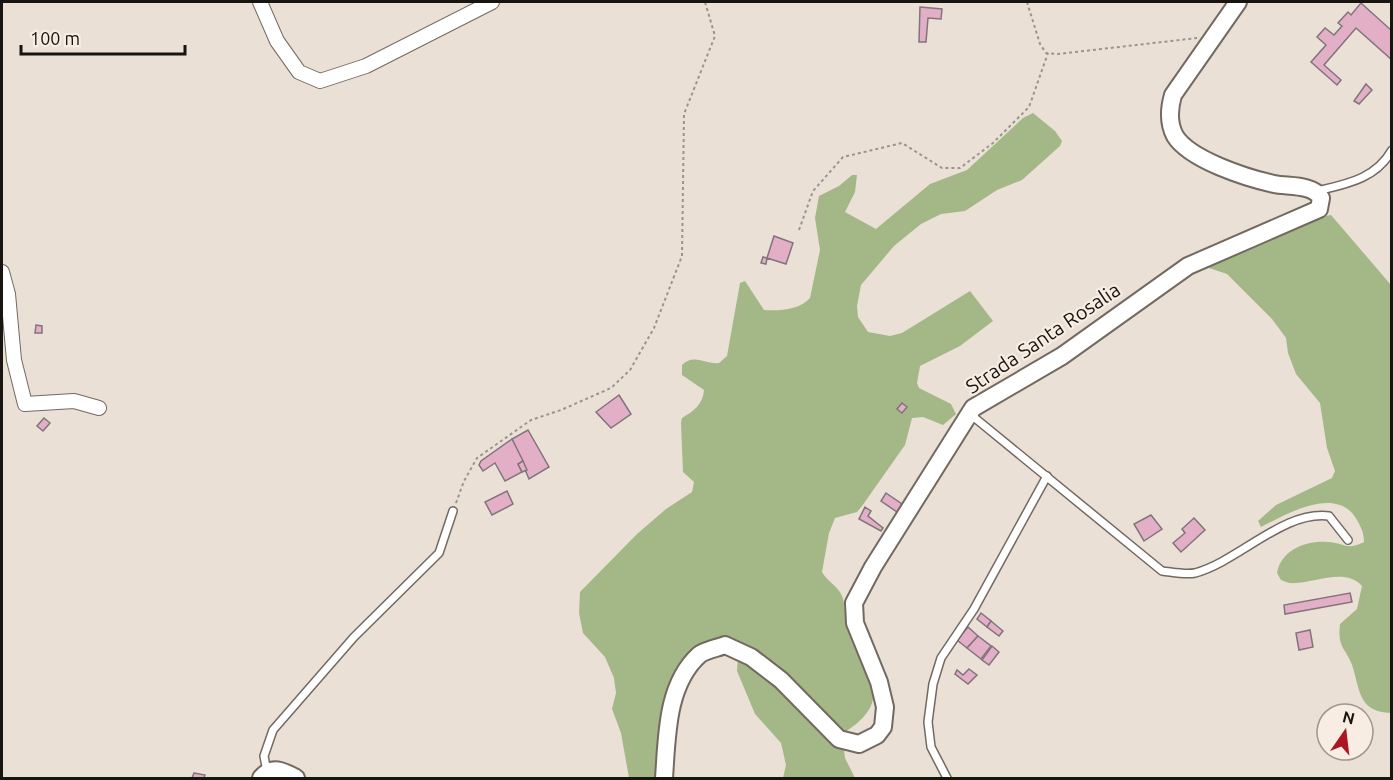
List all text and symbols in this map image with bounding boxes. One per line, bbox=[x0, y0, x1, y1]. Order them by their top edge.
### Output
scale bar bbox=[21, 18, 184, 56]
text: 100 m bbox=[30, 28, 80, 48]
street label: Strada Santa Rosalia bbox=[961, 277, 1124, 398]
north arrow bbox=[1315, 702, 1375, 762]
text: N bbox=[1341, 707, 1357, 728]

